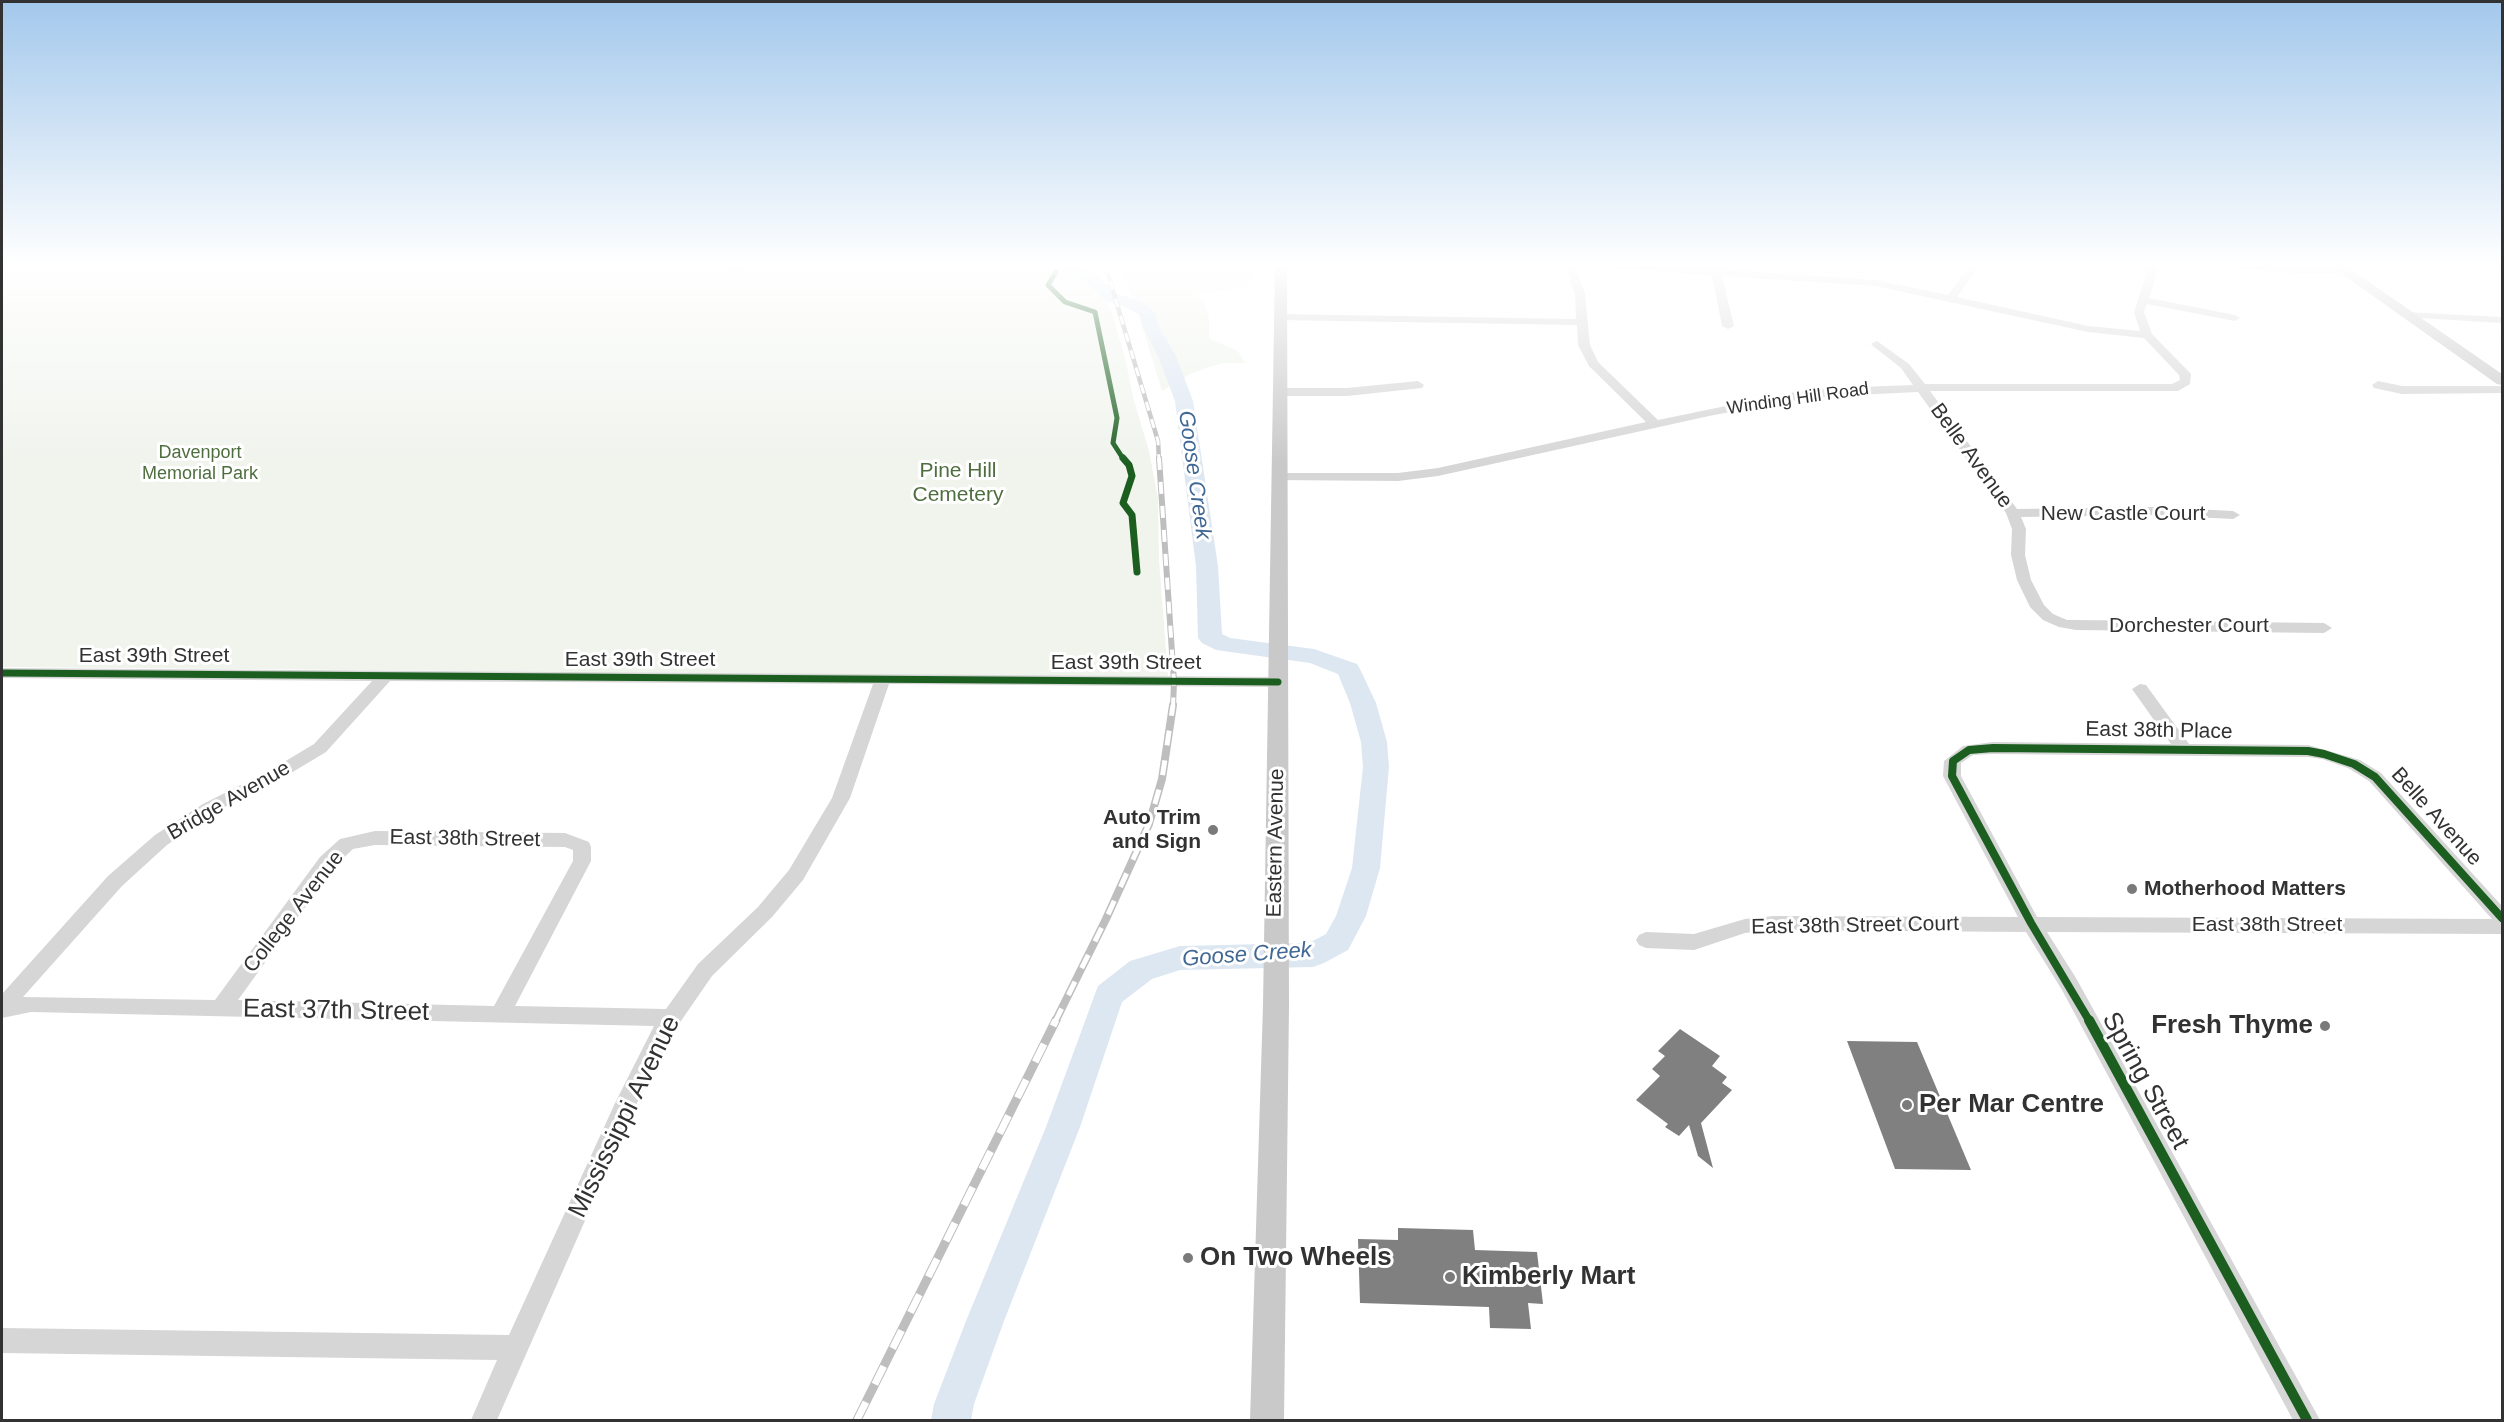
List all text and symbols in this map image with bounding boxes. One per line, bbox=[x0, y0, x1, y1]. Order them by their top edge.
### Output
street label: Winding Hill Road bbox=[1726, 378, 1870, 420]
street label: Belle Avenue bbox=[1925, 399, 2017, 513]
water label: Goose Creek bbox=[1172, 409, 1216, 541]
park label: Davenport Memorial Park bbox=[142, 442, 258, 484]
park label: Pine Hill Cemetery bbox=[912, 458, 1004, 508]
street label: New Castle Court bbox=[2041, 501, 2205, 527]
street label: Dorchester Court bbox=[2109, 613, 2269, 639]
street label: East 39th Street bbox=[79, 643, 229, 669]
street label: East 39th Street bbox=[565, 647, 715, 673]
street label: East 39th Street bbox=[1051, 650, 1201, 676]
street label: East 38th Place bbox=[2085, 717, 2233, 745]
street label: Bridge Avenue bbox=[163, 756, 295, 846]
street label: Belle Avenue bbox=[2385, 763, 2487, 871]
street label: Eastern Avenue bbox=[1262, 768, 1290, 918]
place label: Auto Trim and Sign bbox=[1103, 805, 1201, 855]
marker: Auto Trim and Sign bbox=[1206, 823, 1220, 837]
street label: East 38th Street bbox=[389, 825, 541, 853]
street label: College Avenue bbox=[239, 846, 349, 978]
place label: Motherhood Matters bbox=[2144, 876, 2346, 902]
marker: Motherhood Matters bbox=[2125, 882, 2139, 896]
street label: East 38th Street Court bbox=[1751, 912, 1959, 940]
street label: East 38th Street bbox=[2192, 912, 2342, 938]
water label: Goose Creek bbox=[1181, 937, 1313, 973]
street label: East 37th Street bbox=[243, 994, 429, 1028]
street label: Spring Street bbox=[2095, 1007, 2195, 1155]
place label: Fresh Thyme bbox=[2151, 1010, 2313, 1042]
street label: Mississippi Avenue bbox=[563, 1011, 687, 1223]
marker: Fresh Thyme bbox=[2318, 1019, 2332, 1033]
place label: Per Mar Centre bbox=[1919, 1089, 2104, 1121]
marker: Per Mar Centre bbox=[1900, 1098, 1914, 1112]
place label: On Two Wheels bbox=[1200, 1242, 1392, 1274]
marker: On Two Wheels bbox=[1181, 1251, 1195, 1265]
place label: Kimberly Mart bbox=[1462, 1261, 1635, 1293]
marker: Kimberly Mart bbox=[1443, 1270, 1457, 1284]

